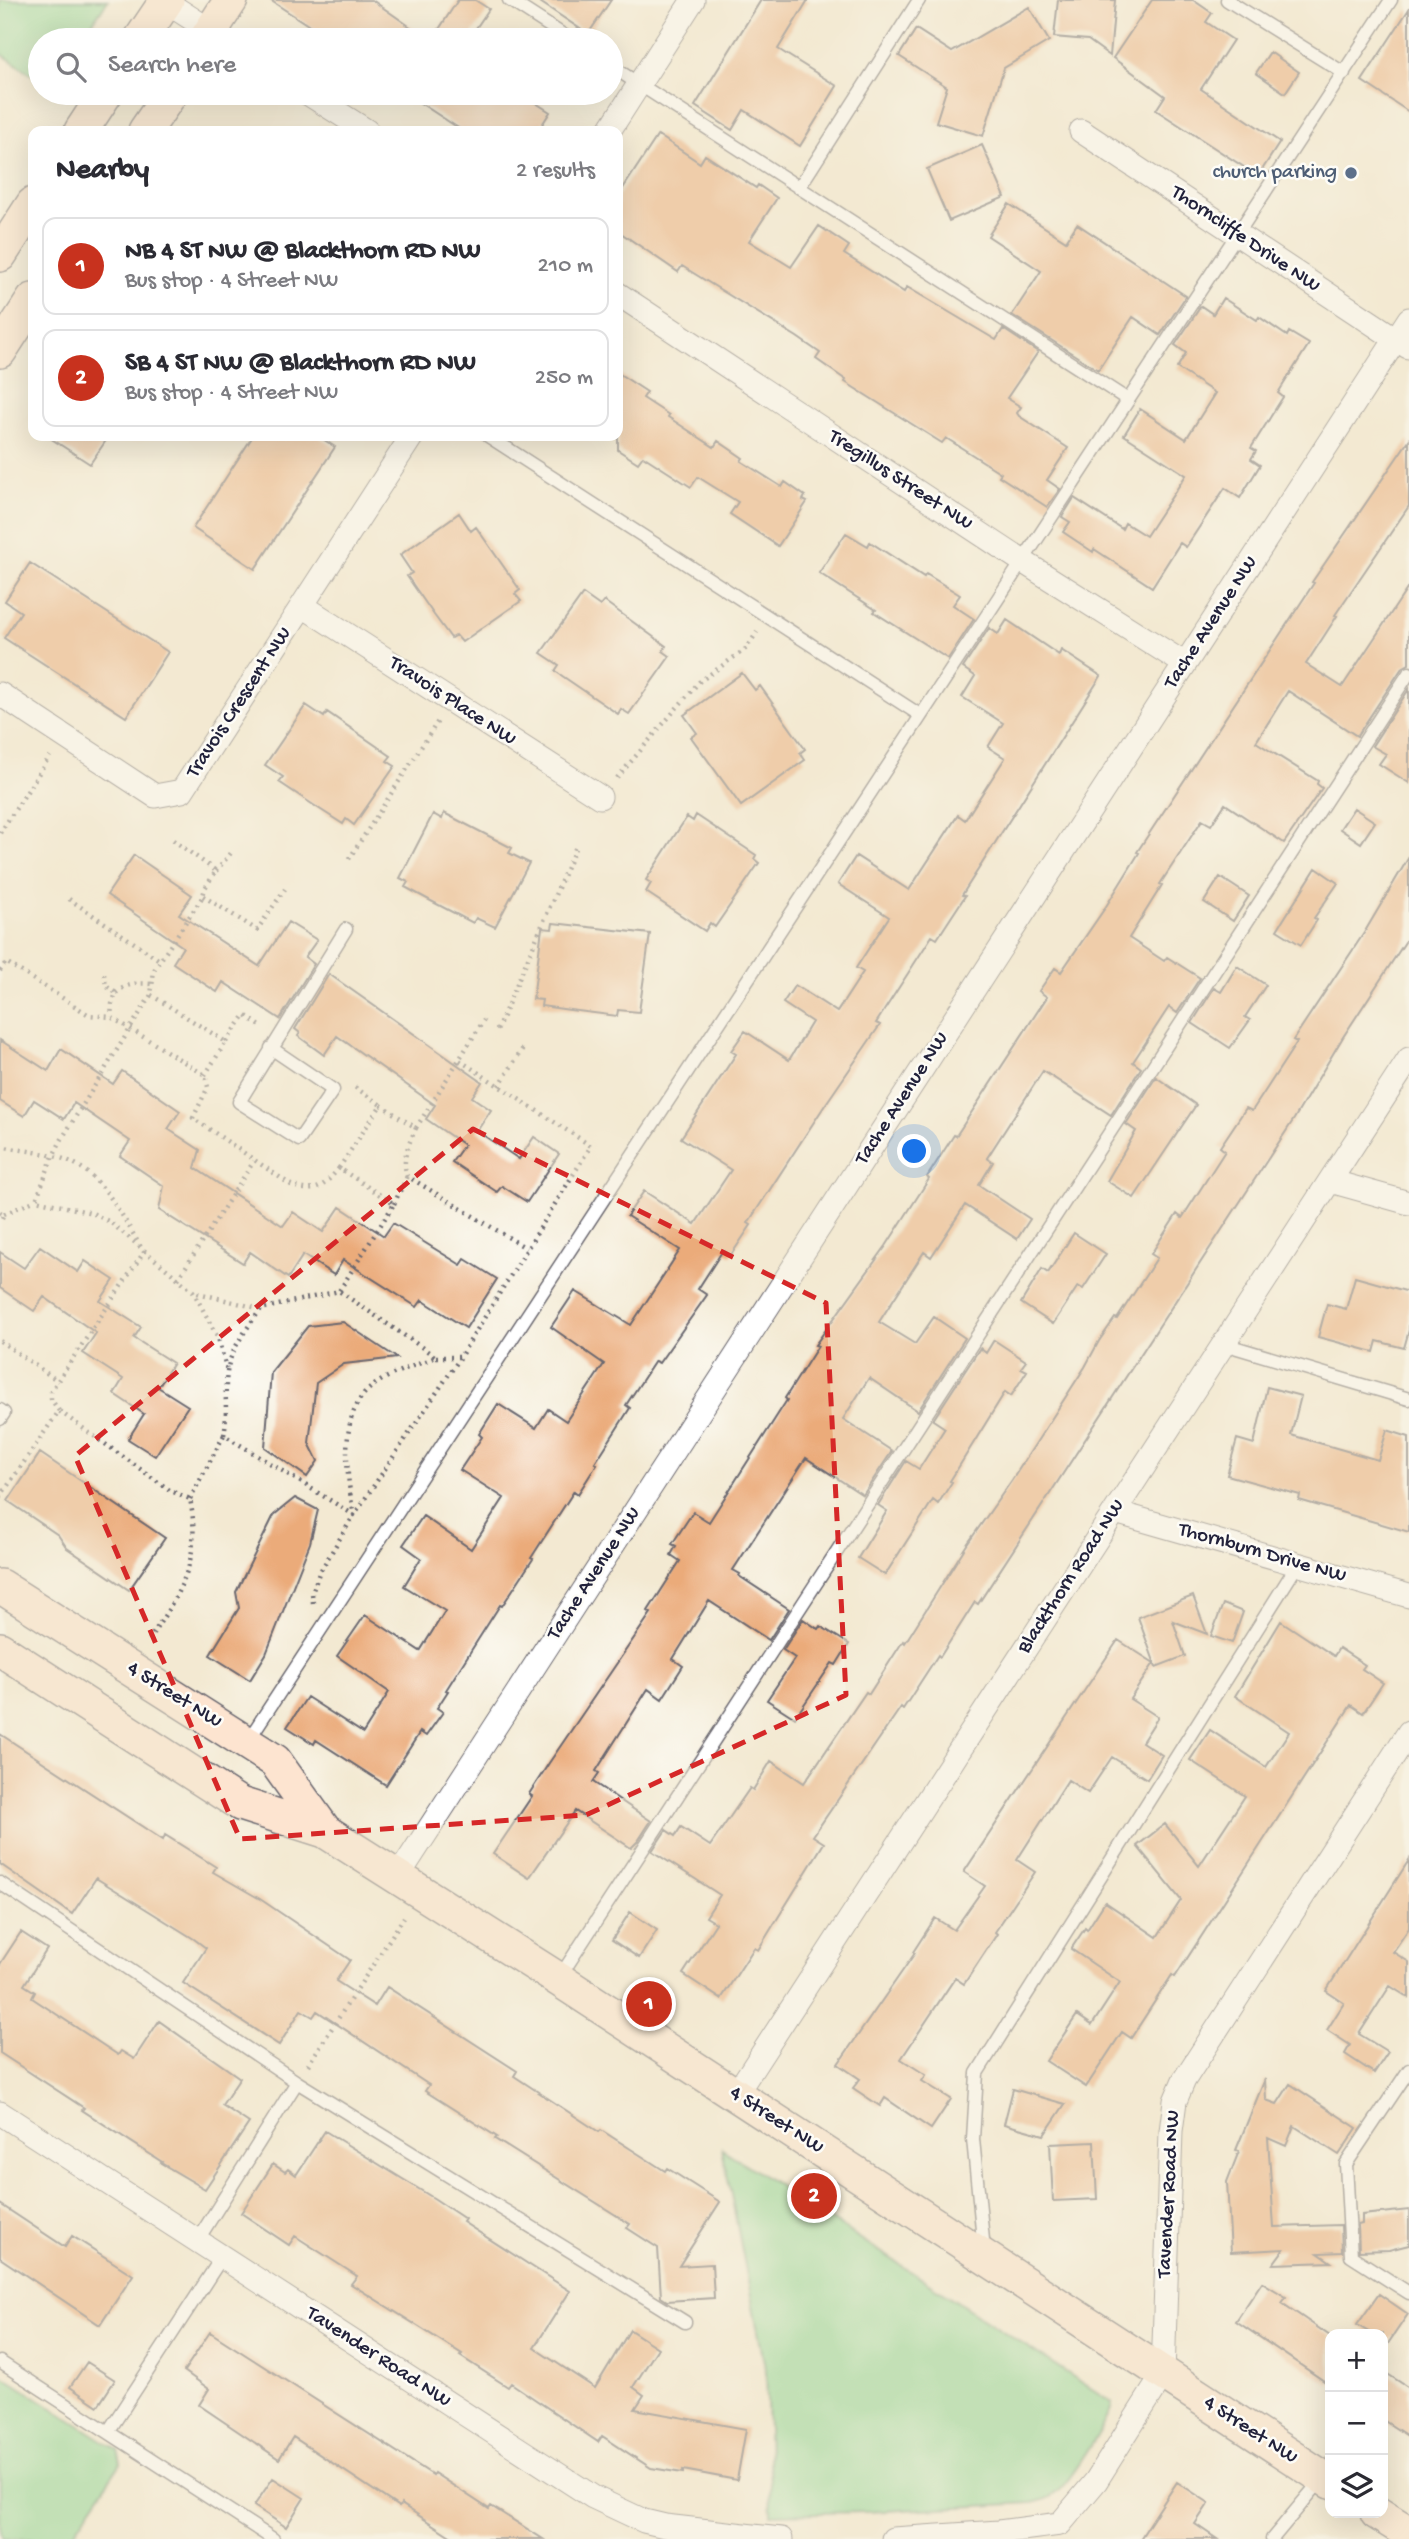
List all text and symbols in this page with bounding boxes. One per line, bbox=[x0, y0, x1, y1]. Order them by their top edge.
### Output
search box bbox=[28, 28, 623, 105]
icon: search bbox=[52, 48, 90, 86]
text: Search here bbox=[108, 51, 236, 82]
text: Nearby bbox=[56, 154, 149, 189]
text: 2 results bbox=[516, 158, 595, 185]
place label: church parking bbox=[1213, 161, 1337, 186]
marker: church parking bbox=[1343, 165, 1359, 181]
street label: Thorncliffe Drive NW bbox=[1165, 180, 1325, 299]
text: NB 4 ST NW @ Blackthorn RD NW bbox=[125, 237, 481, 268]
text: 1 bbox=[76, 253, 86, 280]
text: 210 m bbox=[538, 253, 593, 280]
text: Bus stop · 4 Street NW bbox=[125, 268, 338, 295]
text: SB 4 ST NW @ Blackthorn RD NW bbox=[125, 349, 476, 380]
text: 2 bbox=[75, 365, 87, 392]
text: 250 m bbox=[535, 365, 593, 392]
text: Bus stop · 4 Street NW bbox=[125, 380, 338, 407]
street label: Tregillus Street NW bbox=[822, 424, 977, 537]
street label: Tache Avenue NW bbox=[1159, 552, 1264, 695]
street label: Travois Crescent NW bbox=[181, 623, 298, 784]
street label: Travois Place NW bbox=[383, 651, 521, 753]
street label: Tache Avenue NW bbox=[850, 1028, 955, 1171]
your location bbox=[897, 1134, 931, 1168]
street label: Blackthorn Road NW bbox=[1012, 1495, 1131, 1660]
street label: Tache Avenue NW bbox=[542, 1503, 647, 1646]
street label: Thornburn Drive NW bbox=[1174, 1518, 1349, 1590]
street label: 4 Street NW bbox=[122, 1657, 226, 1735]
pin: 1 bbox=[626, 1978, 672, 2030]
street label: 4 Street NW bbox=[724, 2081, 828, 2161]
street label: Tavender Road NW bbox=[1153, 2109, 1187, 2279]
pin: 2 bbox=[791, 2170, 837, 2222]
street label: Tavender Road NW bbox=[300, 2301, 455, 2414]
map controls bbox=[1325, 2329, 1388, 2518]
button: + bbox=[1325, 2329, 1388, 2392]
street label: 4 Street NW bbox=[1198, 2391, 1302, 2471]
button: − bbox=[1325, 2392, 1388, 2455]
button: layers bbox=[1325, 2455, 1388, 2518]

